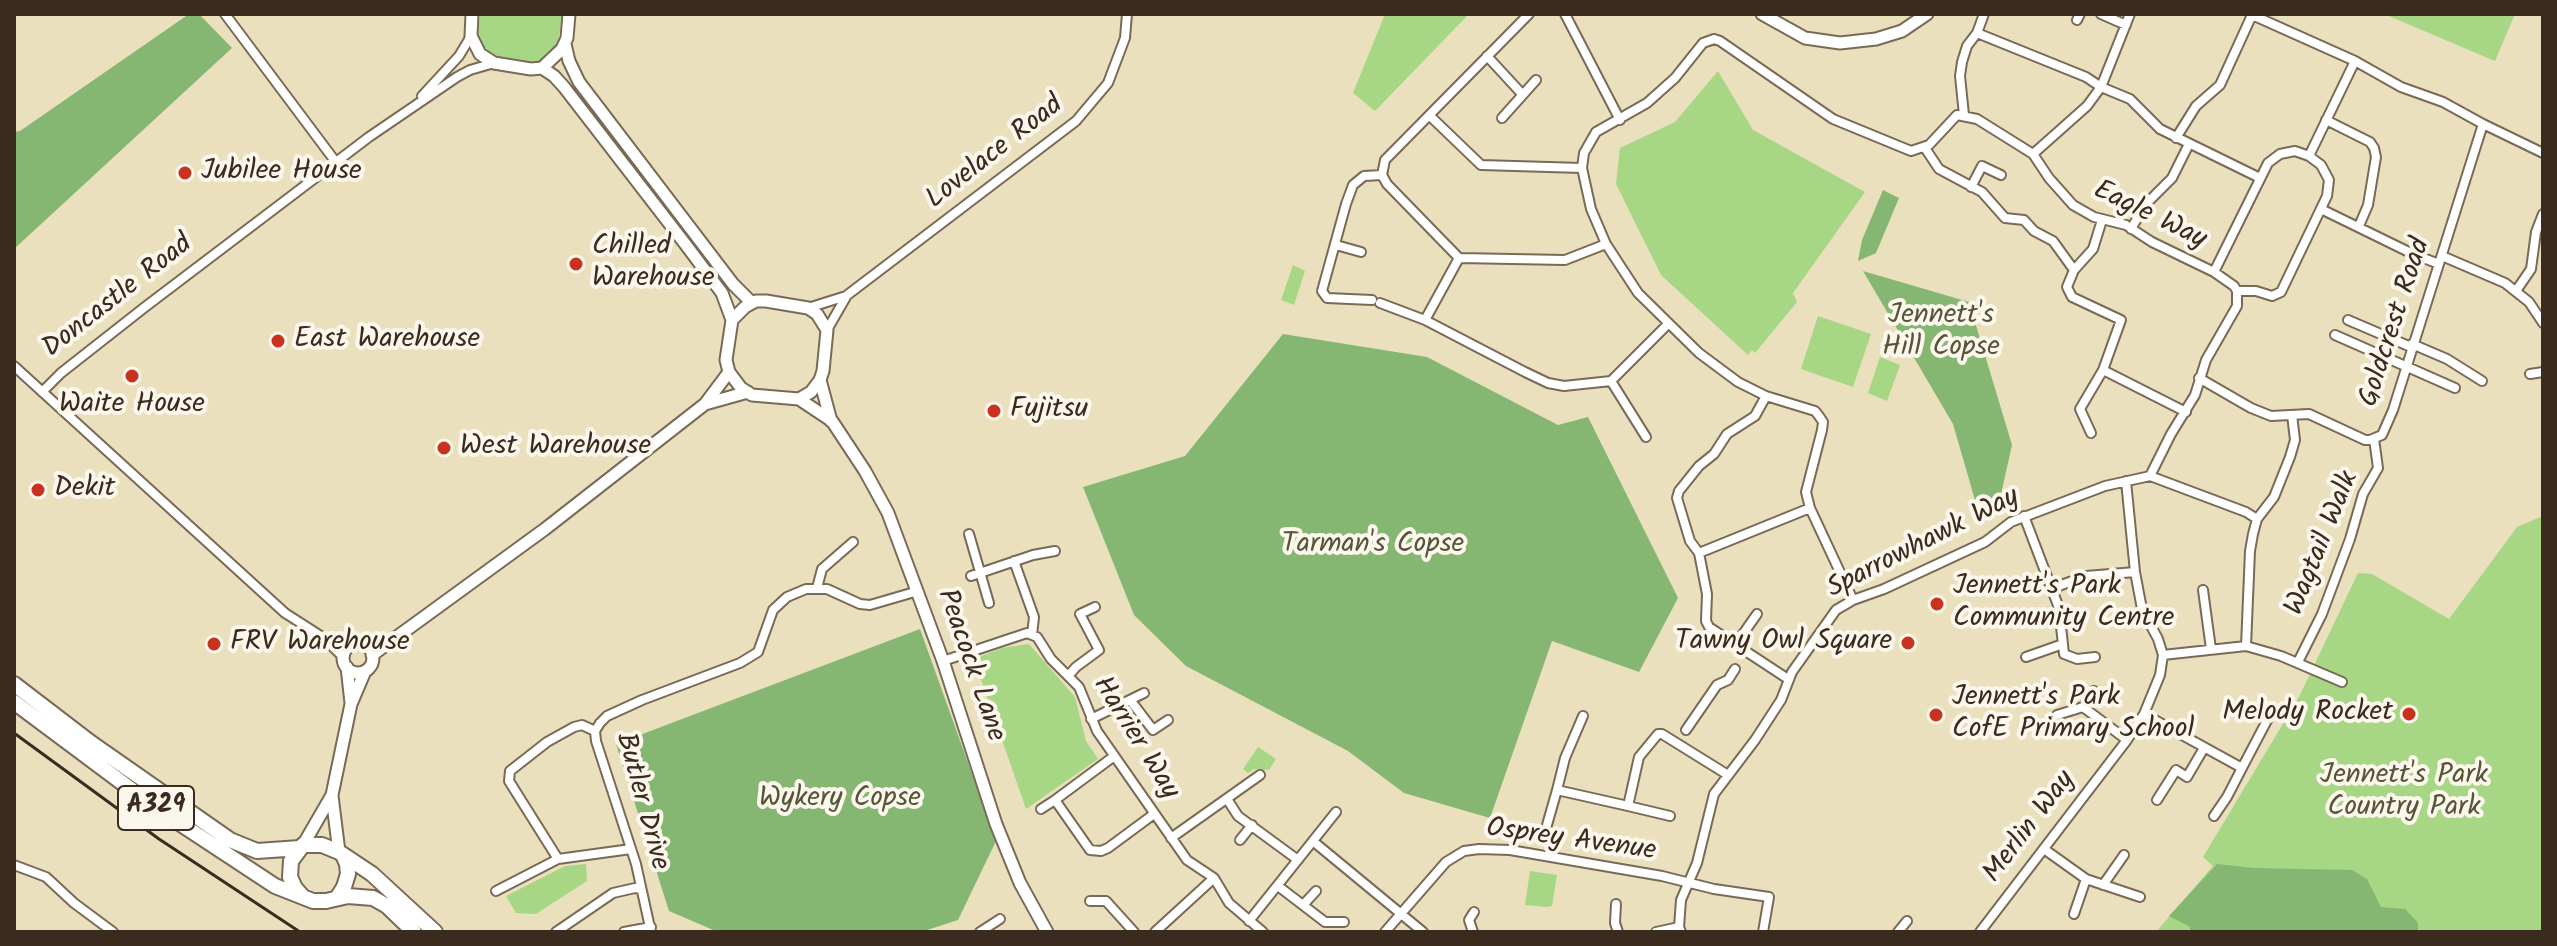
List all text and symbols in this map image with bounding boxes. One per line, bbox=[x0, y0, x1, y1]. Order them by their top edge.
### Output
street label: Lovelace Road bbox=[921, 90, 1071, 218]
place label: Jubilee House bbox=[201, 156, 362, 190]
marker: Jubilee House bbox=[176, 164, 194, 182]
street label: Eagle Way bbox=[2087, 175, 2211, 259]
street label: Doncastle Road bbox=[37, 229, 201, 367]
place label: Chilled Warehouse bbox=[592, 231, 715, 297]
street label: Goldcrest Road bbox=[2354, 235, 2440, 411]
marker: Chilled Warehouse bbox=[567, 255, 585, 273]
park label: Jennett's Hill Copse bbox=[1882, 300, 2000, 366]
place label: East Warehouse bbox=[294, 324, 480, 358]
marker: East Warehouse bbox=[269, 332, 287, 350]
marker: Waite House bbox=[123, 367, 141, 385]
place label: Waite House bbox=[59, 389, 205, 423]
place label: Fujitsu bbox=[1010, 394, 1088, 428]
marker: Fujitsu bbox=[985, 402, 1003, 420]
place label: West Warehouse bbox=[460, 431, 651, 465]
marker: West Warehouse bbox=[435, 439, 453, 457]
street label: Wagtail Walk bbox=[2280, 467, 2368, 621]
place label: Dekit bbox=[54, 473, 115, 507]
marker: Dekit bbox=[29, 481, 47, 499]
street label: Sparrowhawk Way bbox=[1822, 482, 2026, 608]
park label: Tarman's Copse bbox=[1282, 529, 1464, 563]
place label: Jennett's Park Community Centre bbox=[1953, 571, 2174, 637]
street label: Peacock Lane bbox=[927, 585, 1011, 747]
marker: Jennett's Park Community Centre bbox=[1928, 595, 1946, 613]
place label: Tawny Owl Square bbox=[1675, 626, 1892, 660]
place label: FRV Warehouse bbox=[230, 627, 410, 661]
marker: Tawny Owl Square bbox=[1899, 634, 1917, 652]
marker: FRV Warehouse bbox=[205, 635, 223, 653]
street label: Harrier Way bbox=[1083, 671, 1185, 807]
place label: Jennett's Park CofE Primary School bbox=[1952, 682, 2194, 748]
place label: Melody Rocket bbox=[2222, 697, 2393, 731]
marker: Melody Rocket bbox=[2400, 705, 2418, 723]
marker: Jennett's Park CofE Primary School bbox=[1927, 706, 1945, 724]
street label: Butler Drive bbox=[606, 730, 674, 874]
park label: Jennett's Park Country Park bbox=[2320, 760, 2488, 826]
street label: Merlin Way bbox=[1978, 765, 2084, 891]
park label: Wykery Copse bbox=[759, 783, 921, 817]
road number: A329 bbox=[118, 786, 194, 830]
street label: Osprey Avenue bbox=[1484, 813, 1658, 871]

